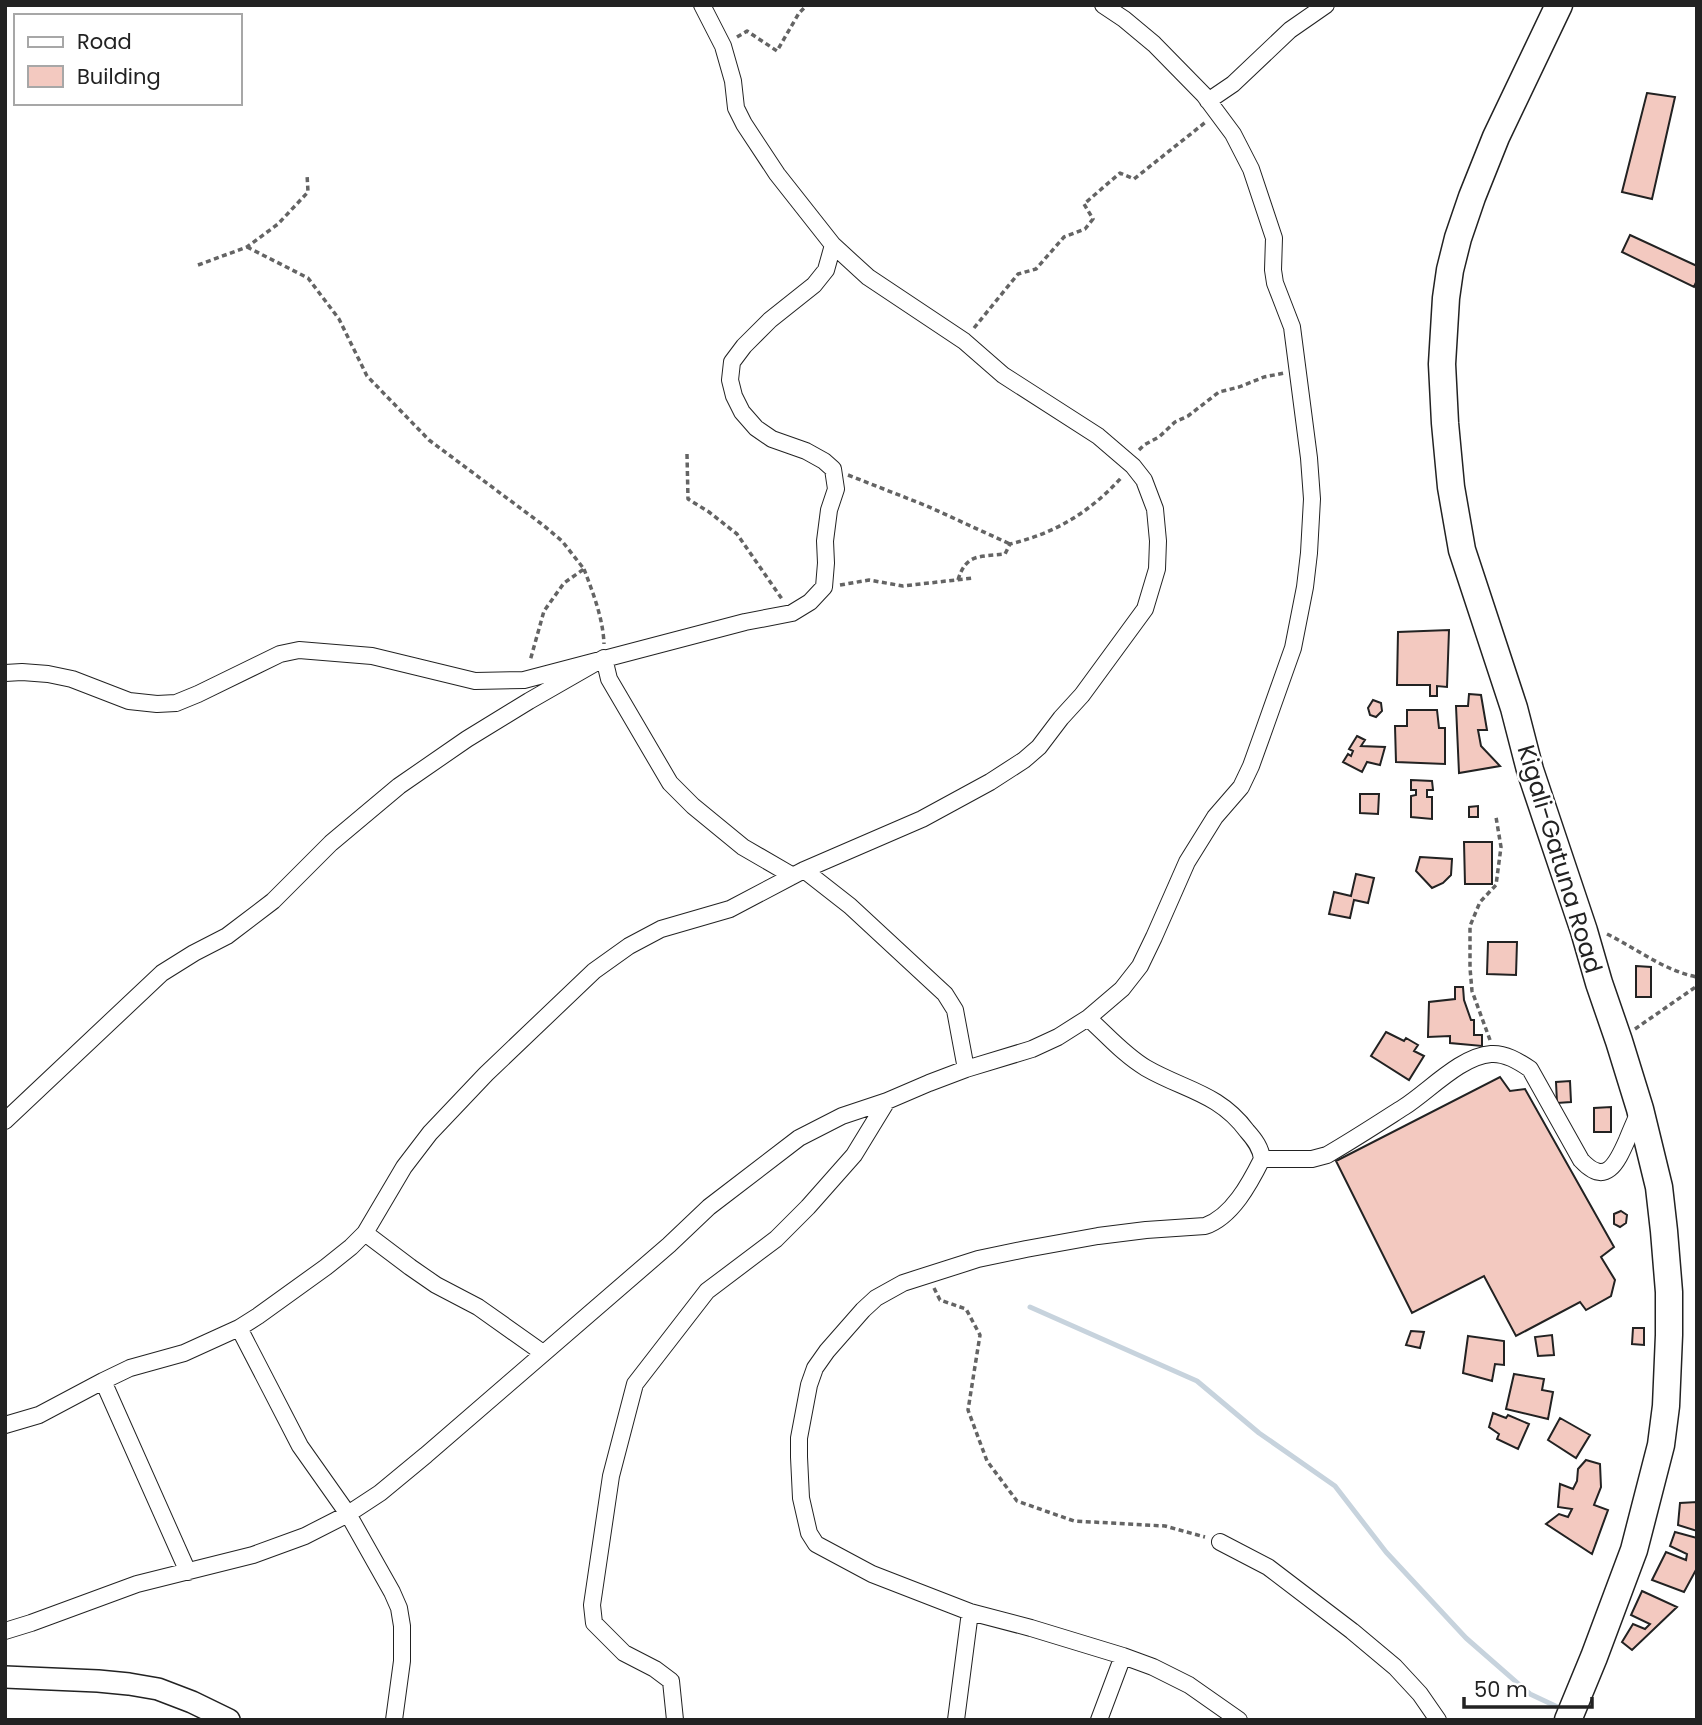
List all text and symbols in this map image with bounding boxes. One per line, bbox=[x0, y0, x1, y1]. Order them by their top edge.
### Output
legend bbox=[14, 14, 242, 105]
text: Road bbox=[77, 27, 132, 56]
text: Building bbox=[77, 62, 161, 91]
street label: Kigali-Gatuna Road bbox=[1510, 741, 1610, 977]
scale bar bbox=[1464, 1666, 1592, 1710]
text: 50 m bbox=[1474, 1675, 1528, 1704]

